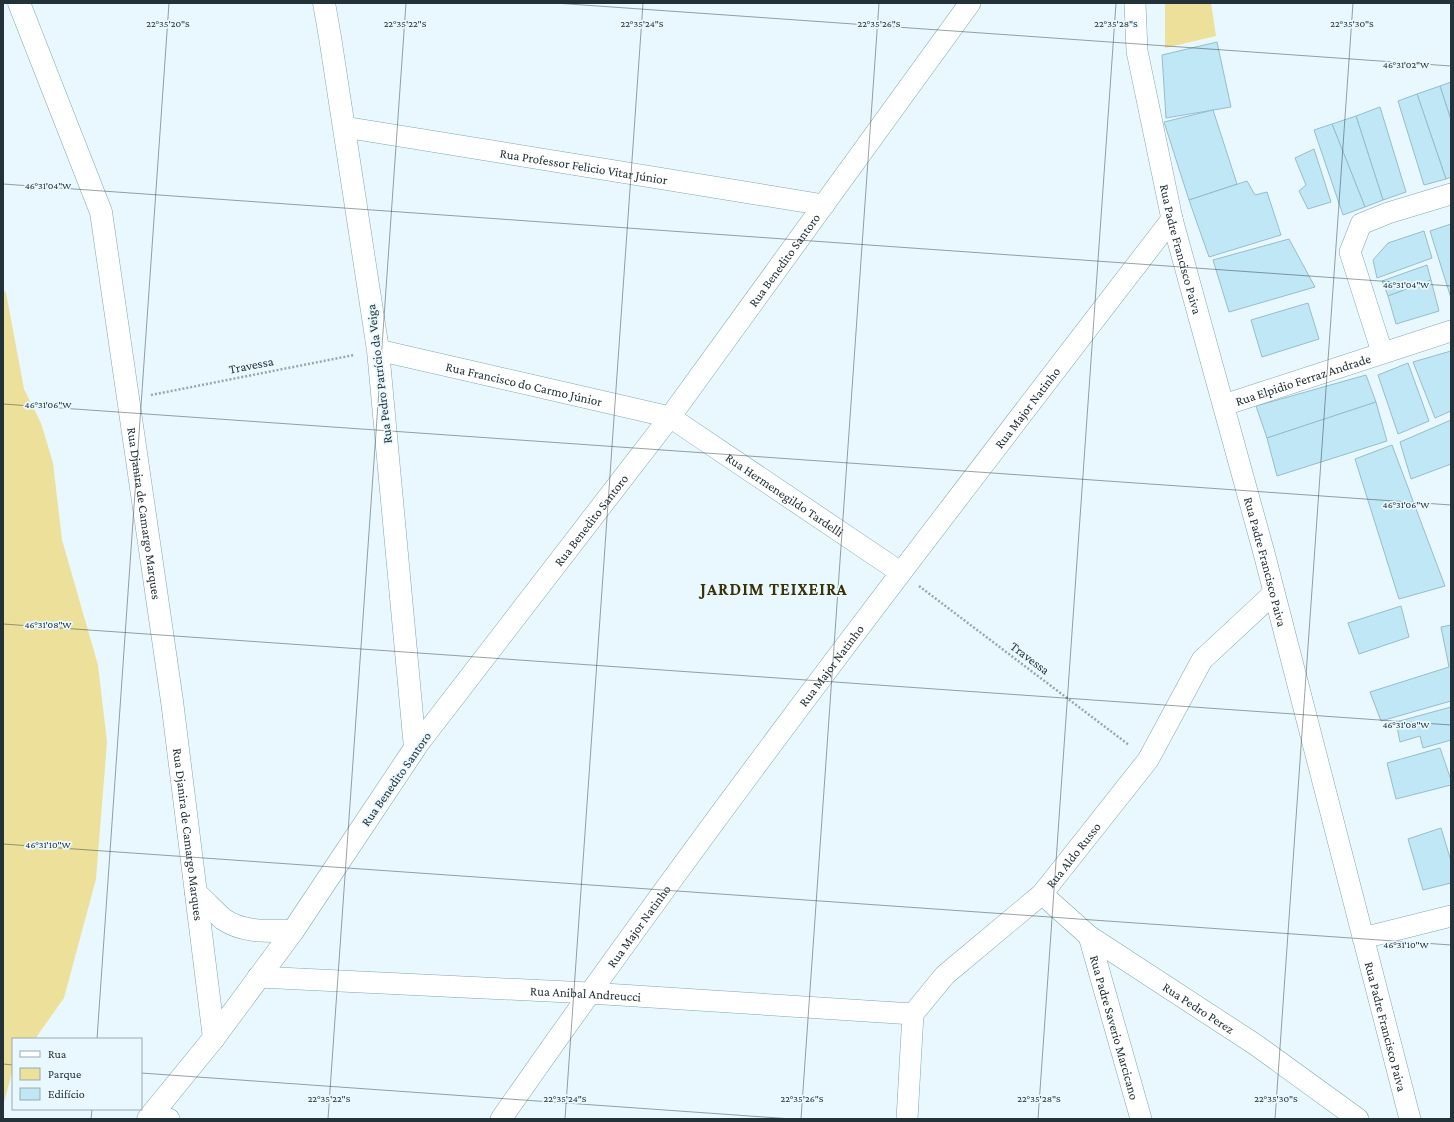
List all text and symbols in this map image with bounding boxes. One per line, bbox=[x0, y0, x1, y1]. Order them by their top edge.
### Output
text: 22°35'20"S bbox=[146, 18, 190, 29]
text: 22°35'22"S bbox=[384, 18, 427, 29]
text: 22°35'24"S bbox=[621, 18, 664, 29]
text: 22°35'26"S bbox=[857, 18, 901, 29]
text: 22°35'28"S bbox=[1094, 18, 1138, 29]
text: 22°35'30"S bbox=[1330, 18, 1374, 29]
text: 46°31'02"W bbox=[1383, 59, 1430, 70]
street label: Rua Professor Felicio Vitar Júnior bbox=[499, 145, 669, 187]
text: 46°31'04"W bbox=[25, 180, 72, 191]
street label: Rua Padre Francisco Paiva bbox=[1157, 183, 1205, 316]
street label: Rua Benedito Santoro bbox=[745, 210, 823, 309]
text: 46°31'04"W bbox=[1383, 279, 1430, 290]
street label: Rua Pedro Patrício da Veiga bbox=[363, 303, 395, 445]
street label: Rua Elpidio Ferraz Andrade bbox=[1233, 350, 1373, 408]
street label: Travessa bbox=[227, 353, 275, 377]
street label: Rua Francisco do Carmo Júnior bbox=[445, 358, 604, 409]
street label: Rua Major Natinho bbox=[991, 364, 1063, 451]
text: 46°31'06"W bbox=[25, 399, 72, 410]
street label: Rua Djanira de Camargo Marques bbox=[125, 426, 165, 600]
street label: Rua Hermenegildo Tardelli bbox=[723, 449, 847, 540]
street label: Rua Benedito Santoro bbox=[551, 471, 631, 569]
street label: Rua Padre Francisco Paiva bbox=[1241, 495, 1290, 628]
text: 46°31'06"W bbox=[1383, 499, 1430, 510]
district label: JARDIM TEIXEIRA bbox=[698, 580, 848, 599]
text: 46°31'08"W bbox=[24, 619, 72, 630]
street label: Rua Major Natinho bbox=[795, 621, 867, 709]
street label: Travessa bbox=[1007, 638, 1053, 678]
text: 46°31'08"W bbox=[1382, 719, 1430, 730]
street label: Rua Benedito Santoro bbox=[358, 729, 434, 829]
street label: Rua Djanira de Camargo Marques bbox=[170, 747, 207, 921]
street label: Rua Aldo Russo bbox=[1042, 819, 1104, 891]
text: 46°31'10"W bbox=[25, 839, 71, 850]
street label: Rua Major Natinho bbox=[603, 882, 673, 970]
text: 46°31'10"W bbox=[1383, 939, 1429, 950]
street label: Rua Padre Saverio Marcicano bbox=[1087, 953, 1143, 1101]
street label: Rua Padre Francisco Paiva bbox=[1362, 960, 1410, 1093]
street label: Rua Pedro Perez bbox=[1160, 979, 1238, 1037]
street label: Rua Anibal Andreucci bbox=[530, 983, 642, 1004]
legend bbox=[12, 1038, 142, 1110]
text: Rua bbox=[48, 1047, 67, 1061]
text: Parque bbox=[48, 1067, 81, 1081]
text: Edifício bbox=[48, 1087, 85, 1101]
text: 22°35'22"S bbox=[308, 1093, 351, 1104]
text: 22°35'24"S bbox=[544, 1093, 587, 1104]
text: 22°35'26"S bbox=[780, 1093, 824, 1104]
text: 22°35'28"S bbox=[1017, 1093, 1061, 1104]
text: 22°35'30"S bbox=[1254, 1093, 1298, 1104]

